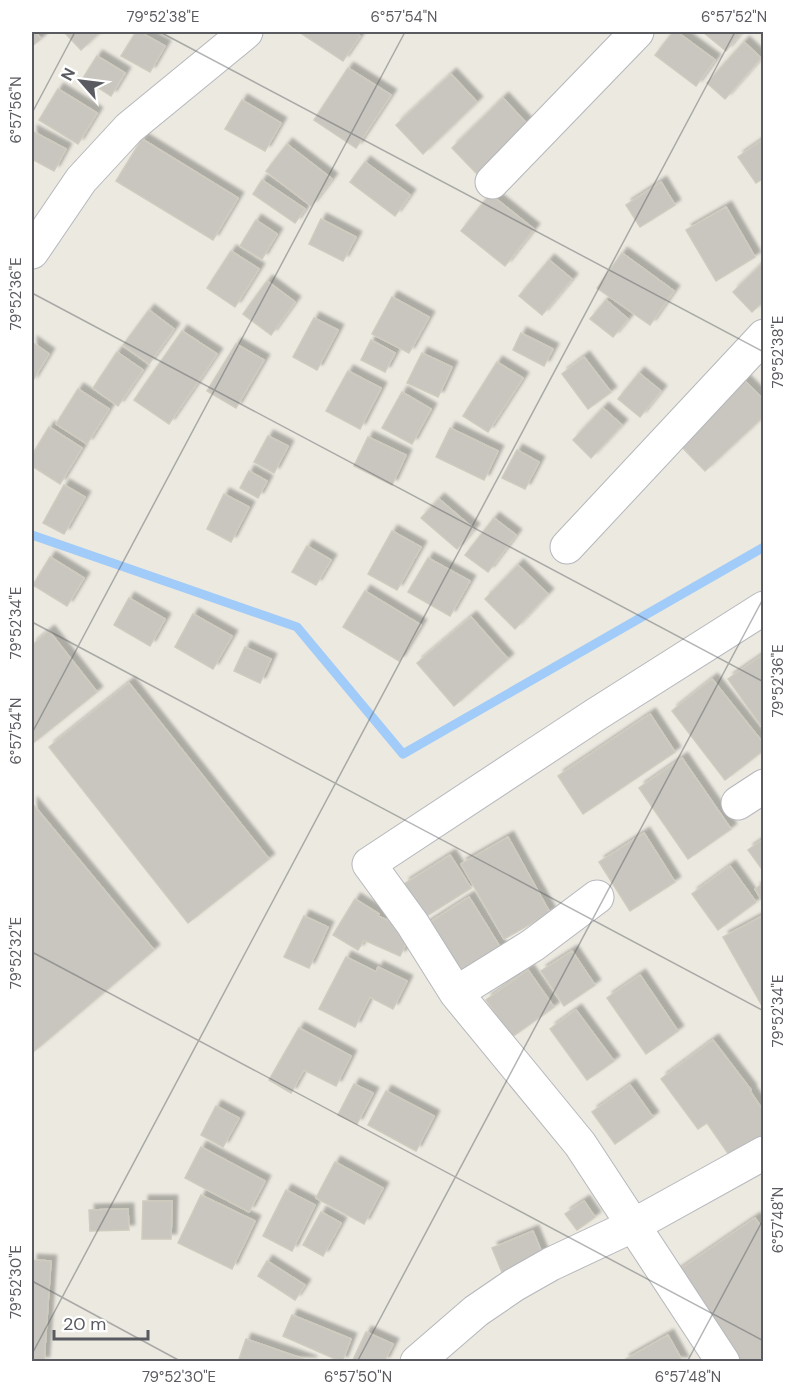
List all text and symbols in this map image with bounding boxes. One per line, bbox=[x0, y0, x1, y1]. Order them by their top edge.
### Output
text: 79°52'38"E bbox=[127, 7, 199, 27]
text: 6°57'54"N bbox=[371, 7, 437, 27]
text: 6°57'52"N bbox=[701, 7, 767, 27]
north arrow bbox=[51, 51, 111, 111]
text: N bbox=[56, 64, 80, 84]
text: 6°57'56"N bbox=[6, 76, 26, 144]
text: 79°52'36"E bbox=[6, 257, 26, 331]
text: 79°52'38"E bbox=[768, 316, 788, 388]
text: 79°52'34"E bbox=[6, 587, 26, 659]
text: 79°52'36"E bbox=[768, 644, 788, 718]
text: 6°57'54"N bbox=[6, 698, 26, 764]
text: 79°52'32"E bbox=[6, 917, 26, 989]
text: 79°52'34"E bbox=[768, 975, 788, 1047]
text: 6°57'48"N bbox=[768, 1187, 788, 1253]
text: 79°52'30"E bbox=[6, 1245, 26, 1319]
scale bar bbox=[54, 1303, 148, 1341]
text: 20 m bbox=[63, 1312, 106, 1336]
text: 79°52'30"E bbox=[142, 1367, 216, 1387]
text: 6°57'50"N bbox=[324, 1367, 392, 1387]
text: 6°57'48"N bbox=[655, 1367, 721, 1387]

